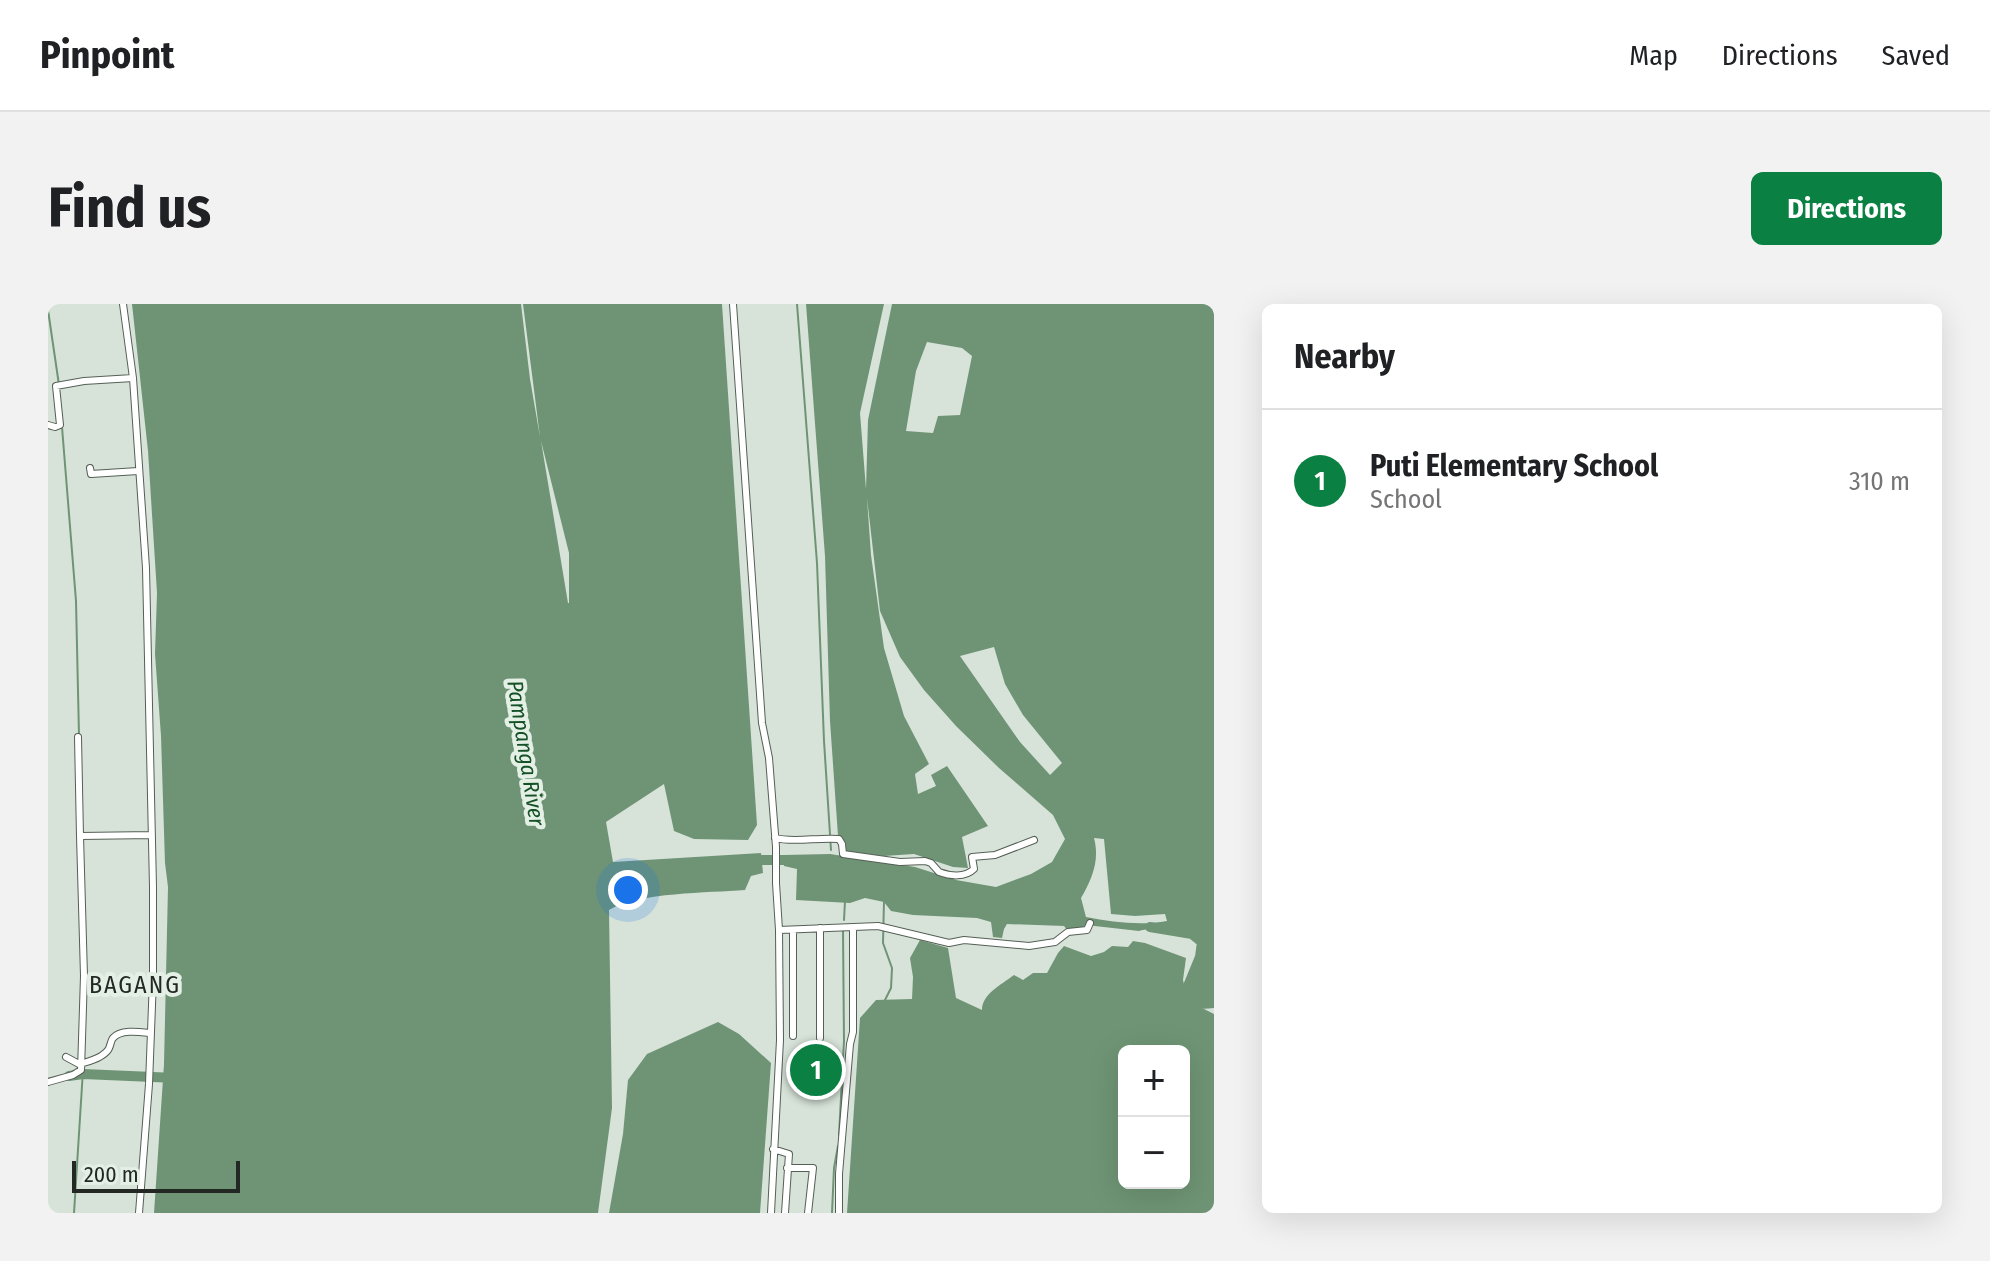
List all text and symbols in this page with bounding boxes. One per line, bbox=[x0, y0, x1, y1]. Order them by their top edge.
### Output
text: Pinpoint bbox=[40, 32, 174, 78]
text: Map bbox=[1629, 39, 1678, 72]
text: Directions bbox=[1722, 39, 1838, 72]
text: Saved bbox=[1882, 39, 1950, 72]
button: Directions bbox=[1751, 172, 1942, 245]
text: Find us bbox=[48, 175, 211, 242]
text: Nearby bbox=[1294, 336, 1395, 377]
text: Puti Elementary School bbox=[1370, 448, 1658, 484]
text: 1 bbox=[1315, 466, 1326, 497]
text: 310 m bbox=[1849, 466, 1910, 497]
text: School bbox=[1370, 484, 1442, 515]
water label: Pampanga River bbox=[501, 679, 551, 829]
your location bbox=[608, 870, 648, 910]
district label: BAGANG bbox=[89, 971, 181, 999]
pin: 1 bbox=[790, 1040, 842, 1100]
map controls bbox=[1118, 1045, 1190, 1189]
button: + bbox=[1118, 1045, 1190, 1117]
button: − bbox=[1118, 1117, 1190, 1189]
scale bar bbox=[72, 1157, 240, 1193]
text: 200 m bbox=[84, 1161, 139, 1188]

